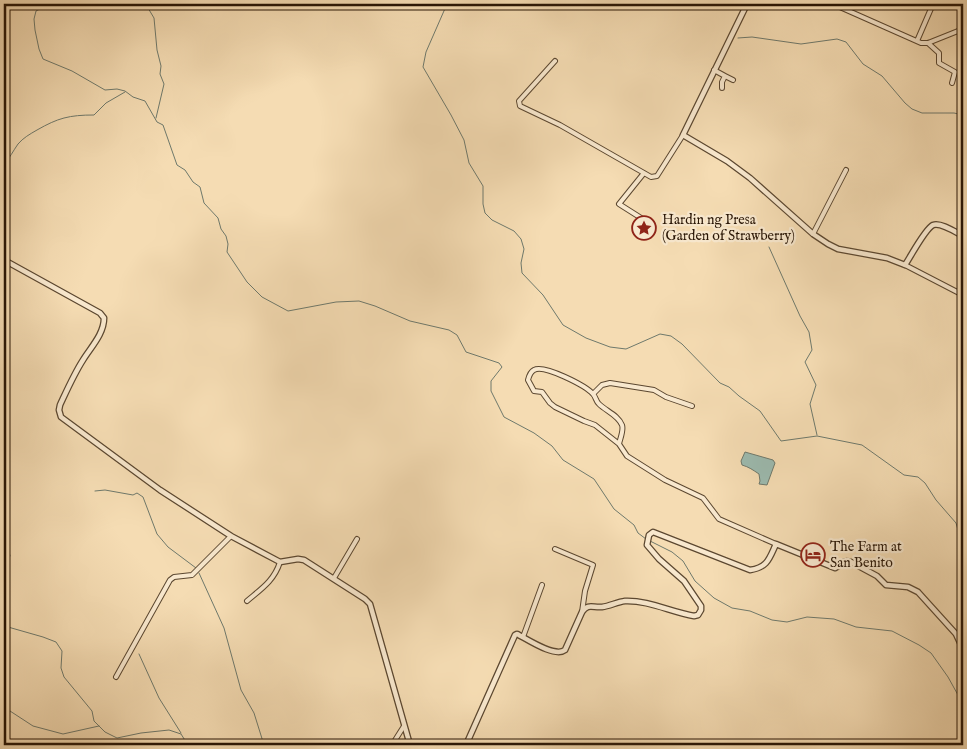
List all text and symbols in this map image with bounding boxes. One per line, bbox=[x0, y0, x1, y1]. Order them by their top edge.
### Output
place label: Hardin ng Presa (Garden of Strawberry) bbox=[662, 211, 795, 245]
place icon: Hardin ng Presa (Garden of Strawberry) bbox=[631, 215, 657, 241]
place label: The Farm at San Benito bbox=[830, 538, 902, 572]
hotel icon: The Farm at San Benito bbox=[800, 542, 826, 568]

